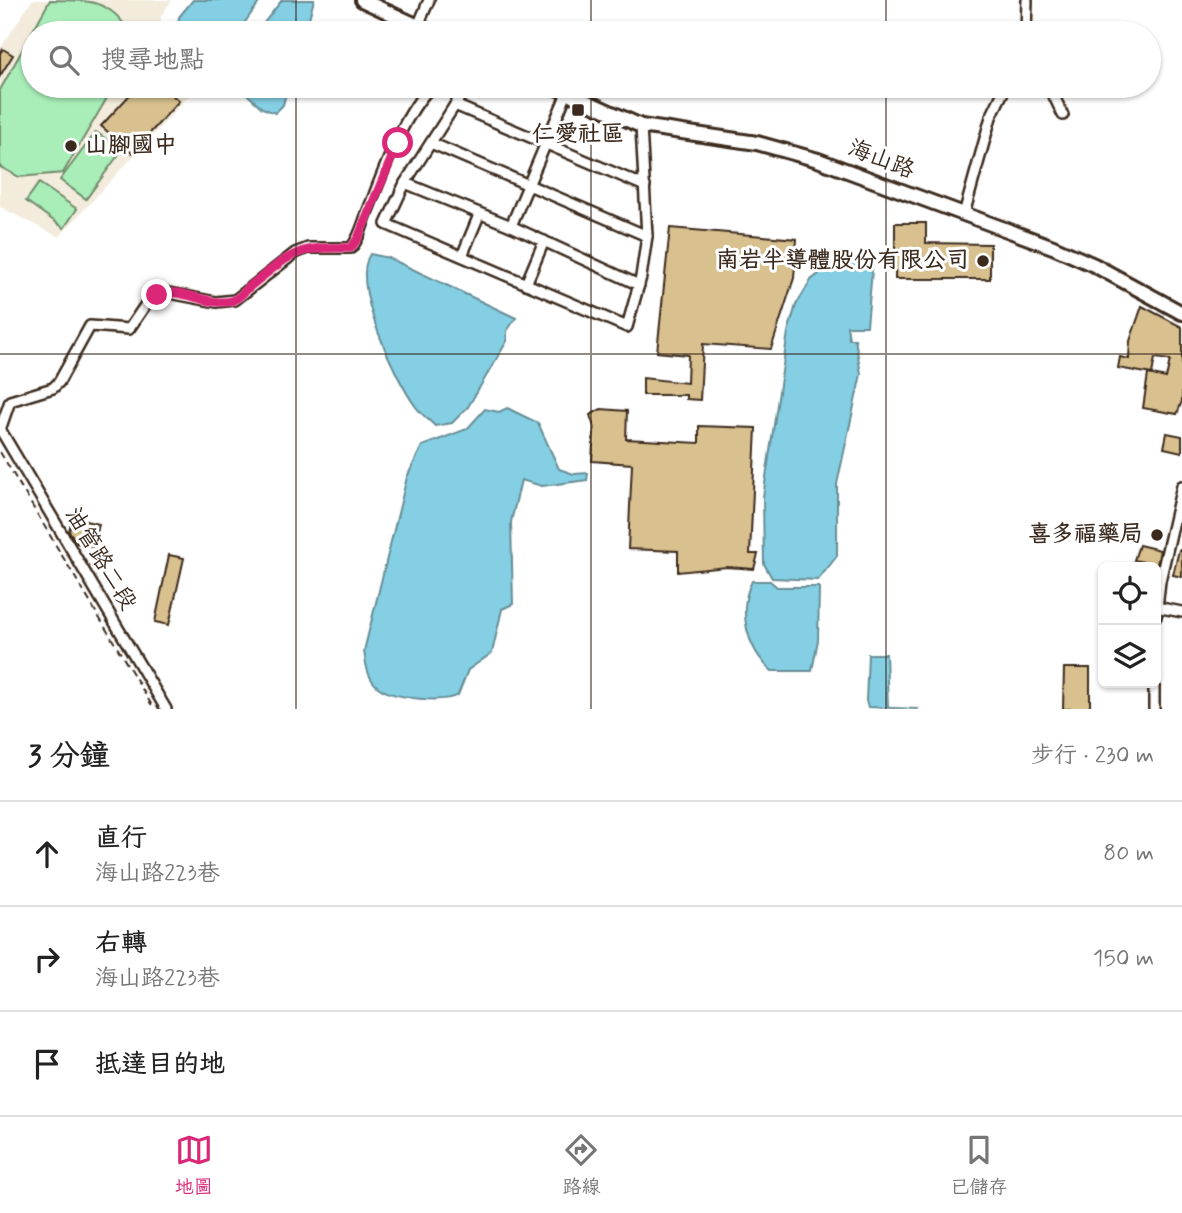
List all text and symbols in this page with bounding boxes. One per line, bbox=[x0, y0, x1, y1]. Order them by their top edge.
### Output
search box bbox=[21, 21, 1161, 98]
icon: search bbox=[45, 41, 83, 79]
text: 搜尋地點 bbox=[101, 44, 205, 78]
marker: 仁愛社區 bbox=[570, 102, 586, 118]
place label: 仁愛社區 bbox=[532, 120, 624, 150]
route start bbox=[382, 127, 413, 158]
place label: 山腳國中 bbox=[85, 131, 177, 161]
street label: 海山路 bbox=[843, 134, 919, 186]
marker: 山腳國中 bbox=[63, 138, 79, 154]
place label: 南岩半導體股份有限公司 bbox=[716, 246, 969, 276]
marker: 南岩半導體股份有限公司 bbox=[975, 253, 991, 269]
route end bbox=[141, 279, 172, 310]
street label: 油管路二段 bbox=[58, 502, 142, 616]
place label: 喜多福藥局 bbox=[1028, 520, 1143, 550]
marker: 喜多福藥局 bbox=[1149, 527, 1165, 543]
map controls bbox=[1098, 562, 1161, 688]
button: locate bbox=[1098, 562, 1161, 625]
button: layers bbox=[1098, 625, 1161, 688]
text: 3 分鐘 bbox=[28, 737, 110, 776]
text: 步行 · 230 m bbox=[1031, 741, 1154, 771]
text: 直行 bbox=[95, 822, 147, 856]
icon: ahead bbox=[28, 835, 66, 873]
text: 80 m bbox=[1103, 839, 1154, 869]
text: 海山路223巷 bbox=[95, 859, 220, 889]
text: 右轉 bbox=[95, 927, 147, 961]
icon: right bbox=[28, 940, 66, 978]
text: 150 m bbox=[1093, 944, 1154, 974]
text: 海山路223巷 bbox=[95, 964, 220, 994]
icon: arrive bbox=[28, 1045, 66, 1083]
text: 抵達目的地 bbox=[95, 1048, 225, 1082]
tab: 地圖 bbox=[175, 1131, 213, 1200]
tab: 路線 bbox=[562, 1131, 600, 1200]
tab: 已儲存 bbox=[950, 1131, 1007, 1200]

